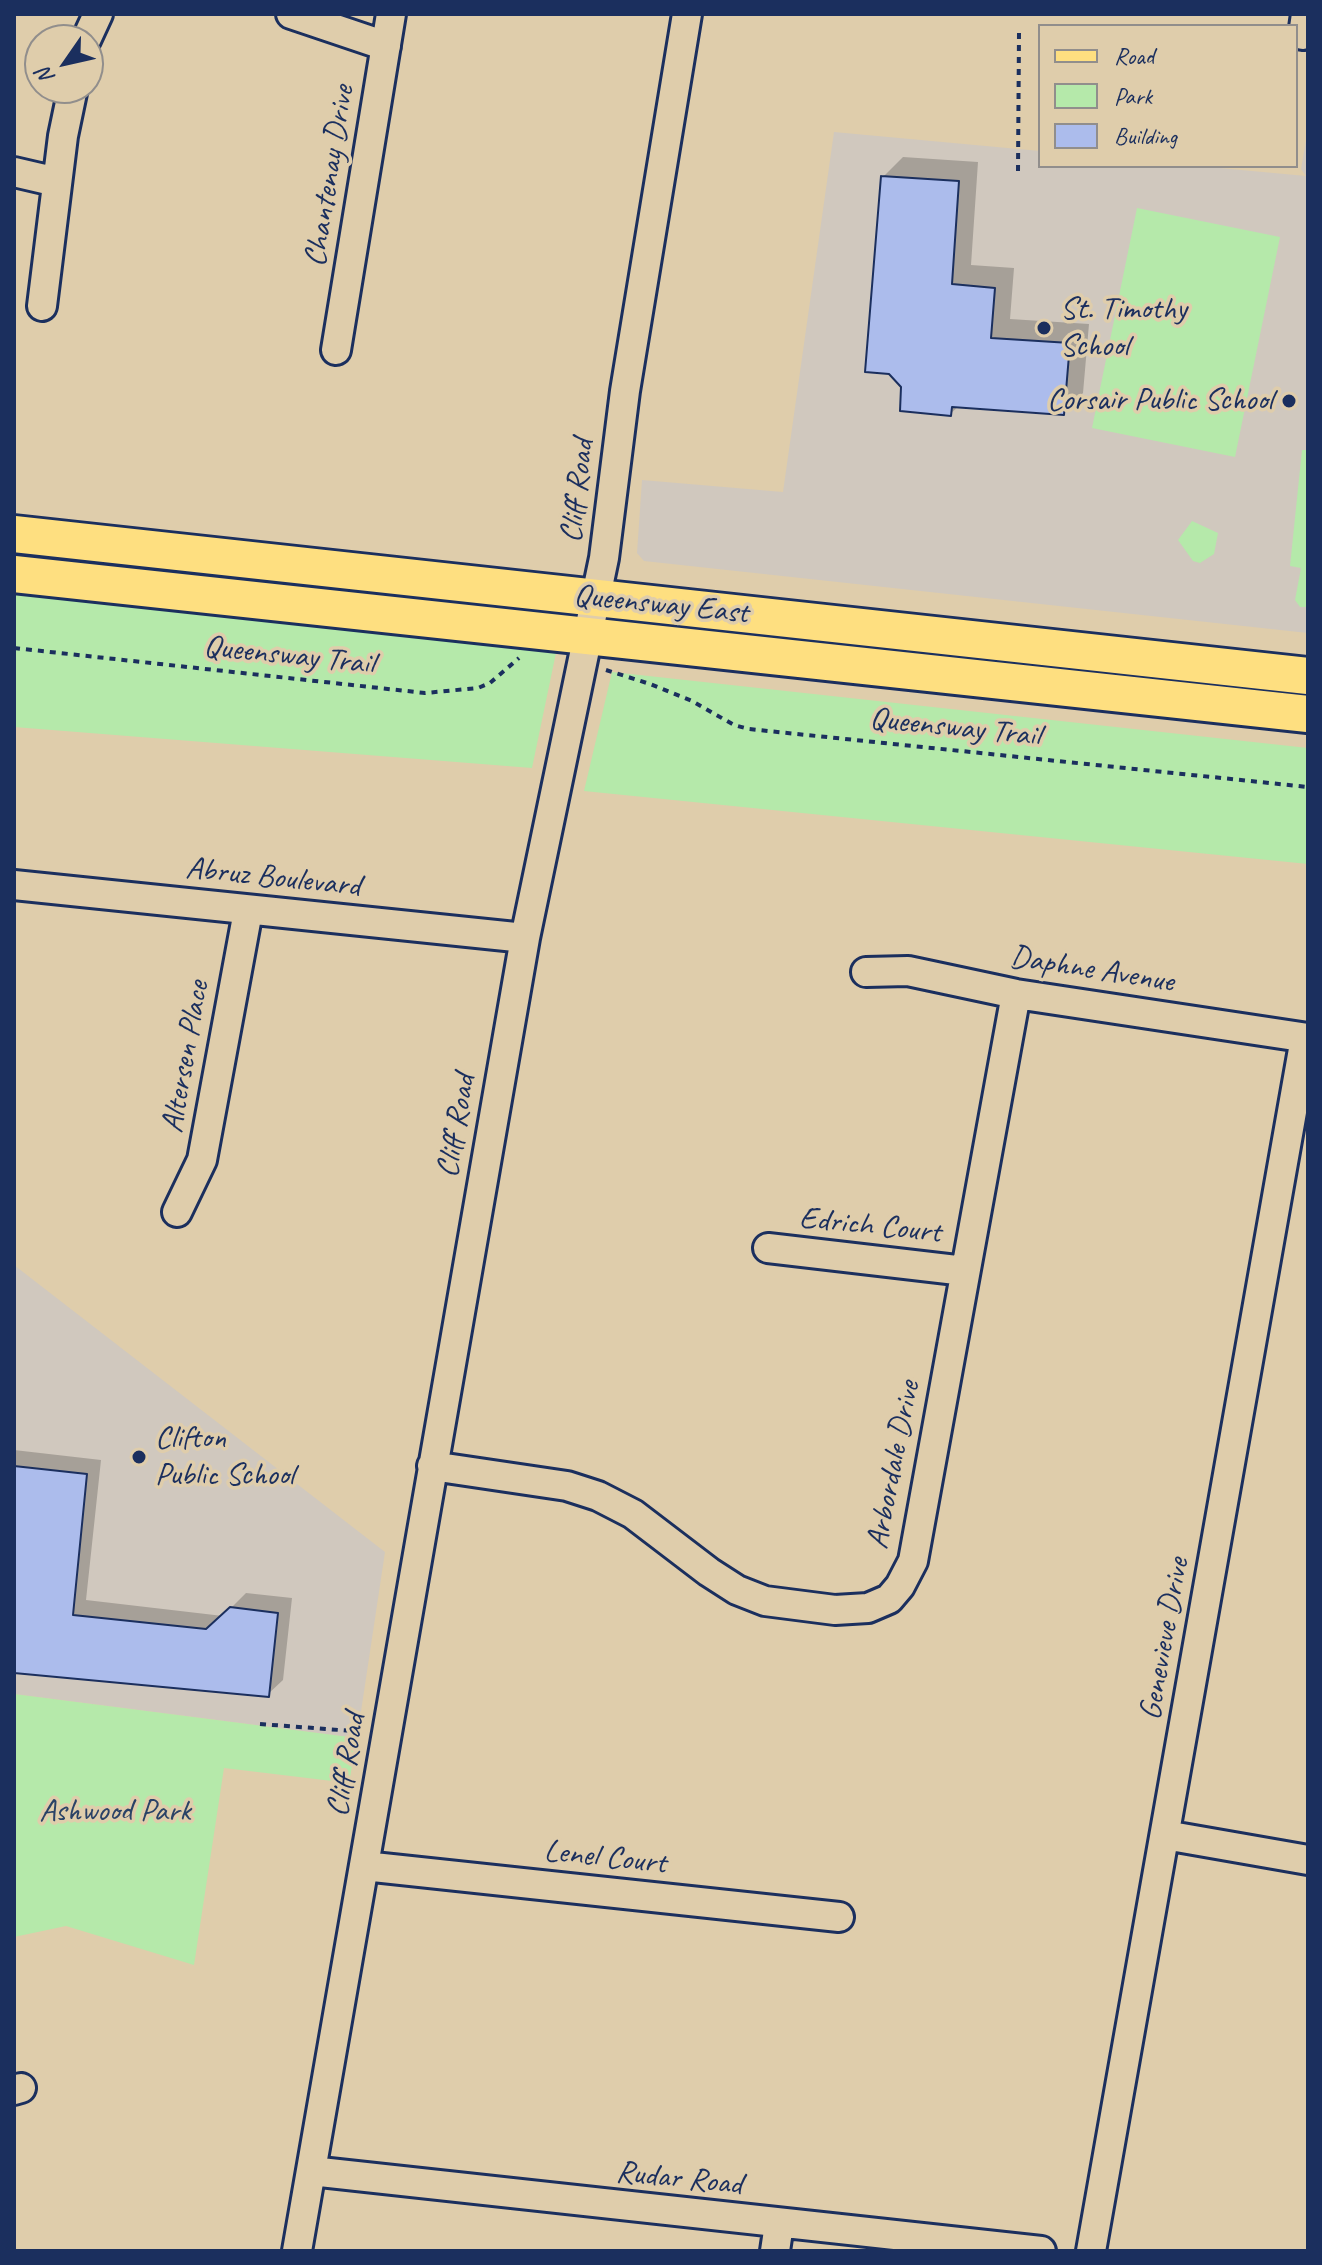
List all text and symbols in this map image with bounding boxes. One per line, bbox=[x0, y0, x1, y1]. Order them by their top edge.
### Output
north arrow bbox=[24, 24, 104, 104]
legend bbox=[1038, 24, 1298, 168]
text: Road bbox=[1114, 41, 1154, 71]
text: N bbox=[30, 63, 61, 90]
text: Park bbox=[1114, 81, 1152, 111]
street label: Chantenay Drive bbox=[297, 83, 363, 269]
text: Building bbox=[1114, 121, 1177, 151]
place label: St. Timothy School bbox=[1060, 291, 1187, 366]
marker: St. Timothy School bbox=[1035, 319, 1053, 337]
place label: Corsair Public School bbox=[1047, 382, 1273, 420]
marker: Corsair Public School bbox=[1280, 392, 1298, 410]
street label: Cliff Road bbox=[553, 437, 603, 545]
street label: Queensway East bbox=[572, 577, 750, 633]
street label: Queensway Trail bbox=[202, 628, 376, 684]
street label: Queensway Trail bbox=[868, 700, 1042, 756]
street label: Abruz Boulevard bbox=[184, 850, 362, 906]
street label: Daphne Avenue bbox=[1007, 938, 1177, 1002]
street label: Altersen Place bbox=[154, 978, 218, 1136]
street label: Cliff Road bbox=[429, 1071, 485, 1181]
street label: Edrich Court bbox=[797, 1199, 943, 1253]
street label: Arbordale Drive bbox=[859, 1378, 929, 1552]
place label: Clifton Public School bbox=[155, 1420, 294, 1495]
marker: Clifton Public School bbox=[130, 1448, 148, 1466]
street label: Genevieve Drive bbox=[1132, 1555, 1198, 1723]
street label: Cliff Road bbox=[319, 1710, 375, 1820]
park label: Ashwood Park bbox=[39, 1793, 191, 1831]
street label: Lenel Court bbox=[542, 1833, 668, 1883]
street label: Rudar Road bbox=[614, 2153, 744, 2205]

